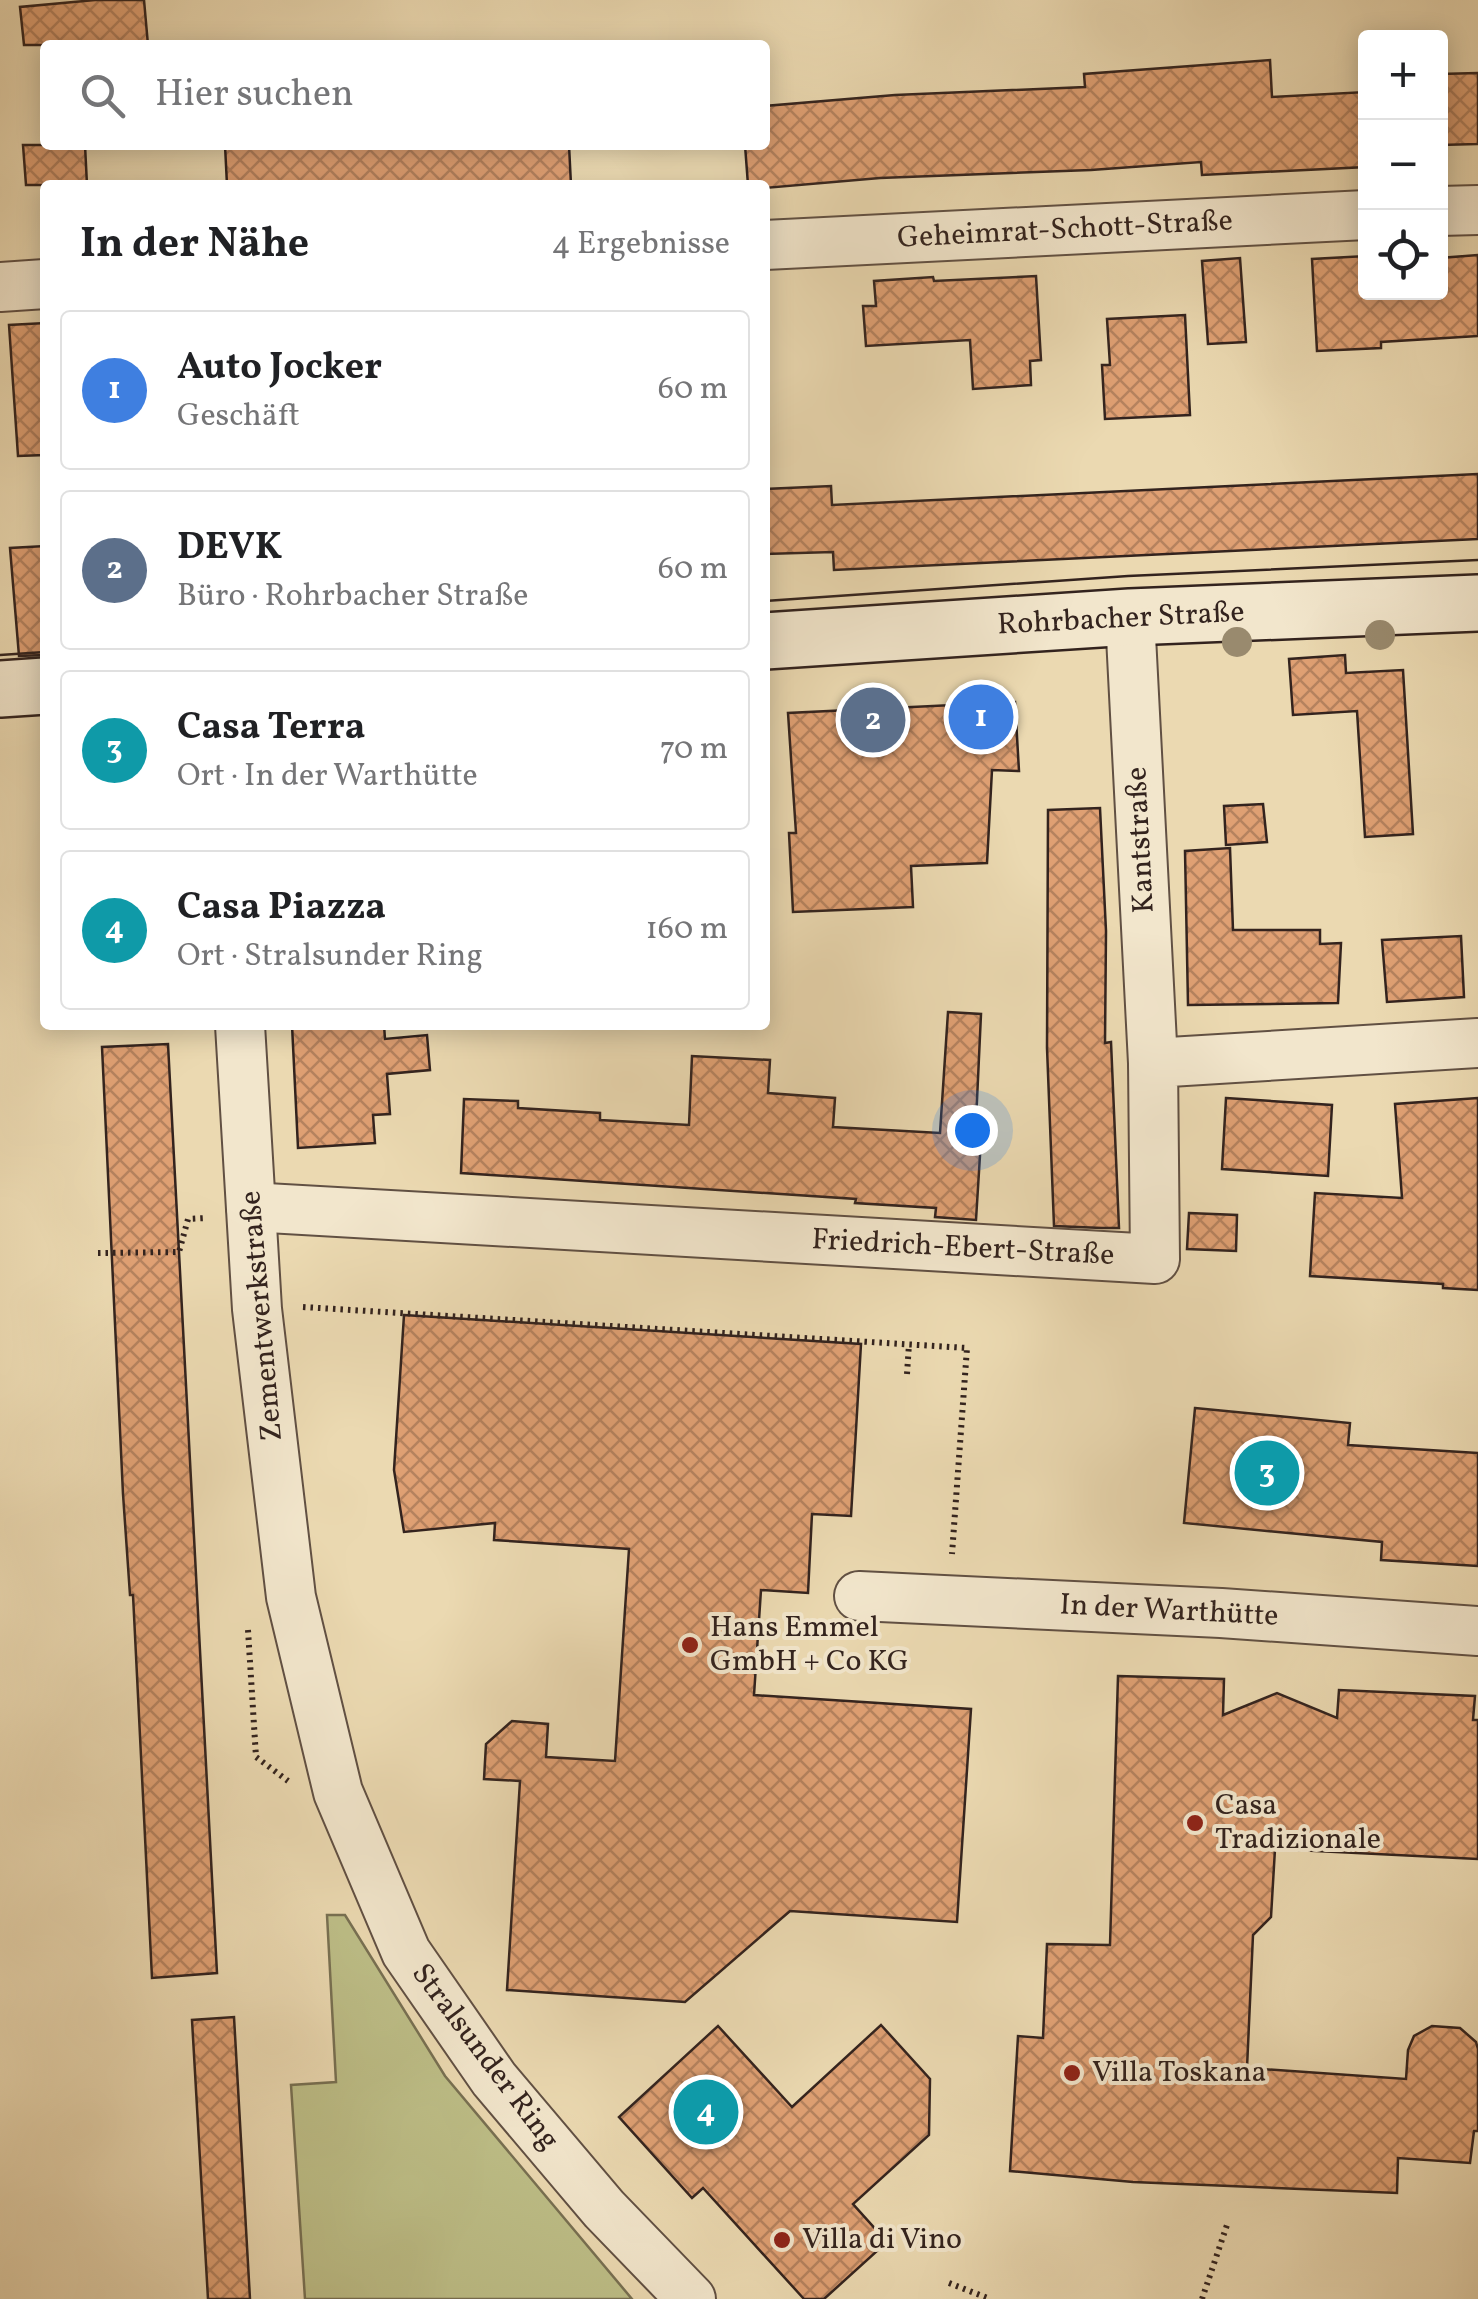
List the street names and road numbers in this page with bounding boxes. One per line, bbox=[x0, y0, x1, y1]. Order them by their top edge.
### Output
street label: Geheimrat-Schott-Straße bbox=[896, 200, 1234, 260]
street label: Rohrbacher Straße bbox=[996, 592, 1246, 646]
street label: Kantstraße bbox=[1116, 766, 1166, 914]
street label: Zementwerkstraße bbox=[230, 1189, 294, 1443]
street label: Friedrich-Ebert-Straße bbox=[811, 1219, 1115, 1277]
street label: In der Warthütte bbox=[1059, 1584, 1279, 1638]
street label: Stralsunder Ring bbox=[401, 1955, 569, 2159]

